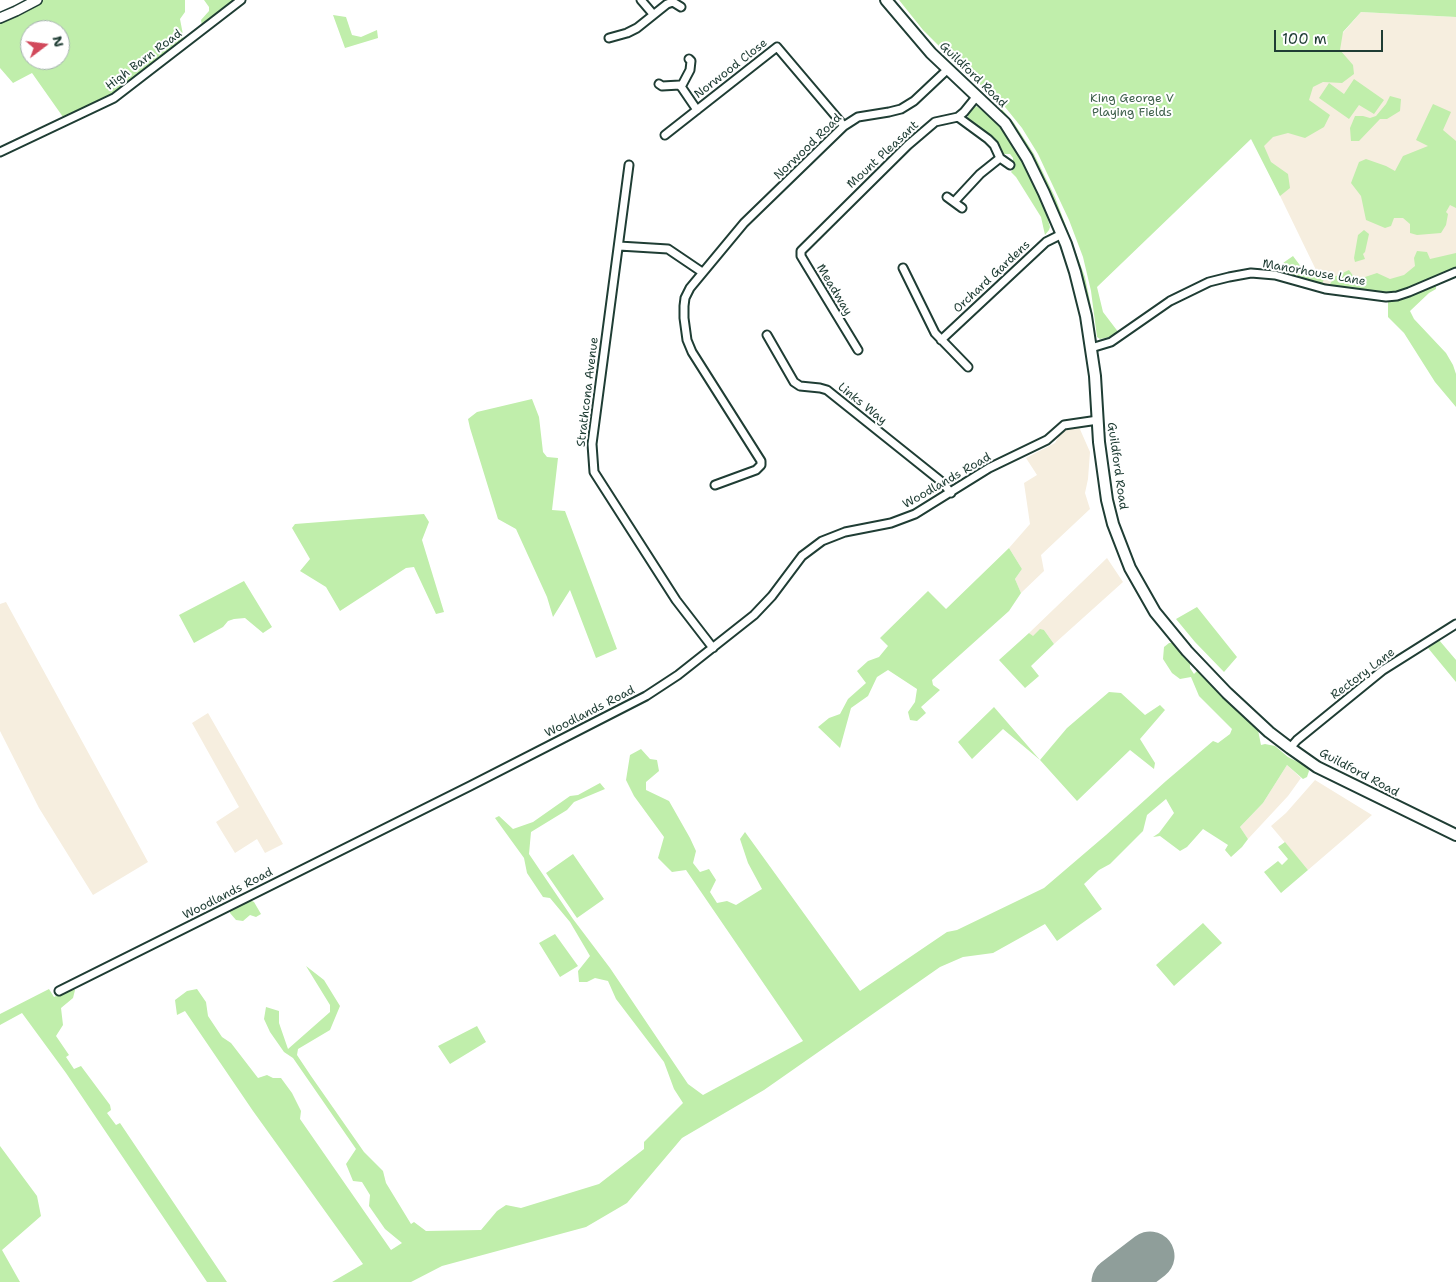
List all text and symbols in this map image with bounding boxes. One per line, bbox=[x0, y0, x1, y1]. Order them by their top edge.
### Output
north arrow bbox=[20, 20, 70, 70]
scale bar bbox=[1276, 20, 1385, 52]
street label: High Barn Road bbox=[103, 27, 185, 93]
text: 100 m bbox=[1282, 29, 1327, 49]
text: N bbox=[48, 34, 69, 49]
street label: Norwood Close bbox=[692, 36, 770, 102]
street label: Guildford Road bbox=[936, 39, 1010, 111]
park label: King George V Playing Fields bbox=[1090, 92, 1174, 120]
street label: Norwood Road bbox=[771, 111, 845, 183]
street label: Mount Pleasant bbox=[844, 118, 922, 192]
street label: Orchard Gardens bbox=[951, 238, 1033, 316]
street label: Manorhouse Lane bbox=[1261, 257, 1367, 289]
street label: Meadway bbox=[813, 262, 855, 318]
street label: Strathcona Avenue bbox=[574, 336, 602, 448]
street label: Links Way bbox=[835, 380, 889, 428]
street label: Guildford Road bbox=[1104, 421, 1130, 511]
street label: Woodlands Road bbox=[900, 450, 994, 512]
street label: Rectory Lane bbox=[1328, 645, 1398, 703]
street label: Woodlands Road bbox=[543, 683, 637, 741]
street label: Guildford Road bbox=[1317, 746, 1401, 800]
street label: Woodlands Road bbox=[181, 865, 275, 923]

